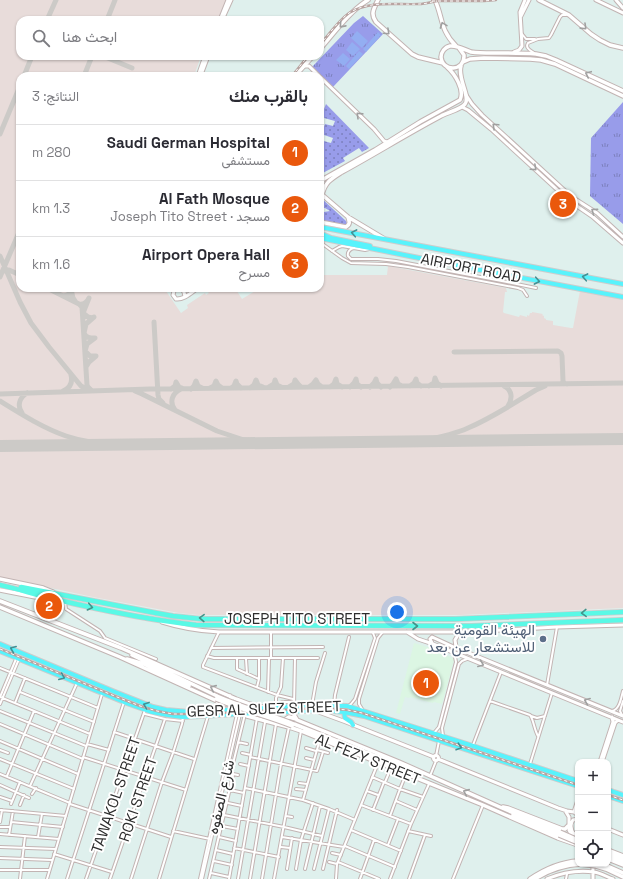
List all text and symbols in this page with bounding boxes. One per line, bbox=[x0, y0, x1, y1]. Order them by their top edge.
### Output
search box bbox=[16, 16, 324, 60]
one-way arrow bbox=[339, 20, 347, 28]
one-way arrow bbox=[439, 21, 447, 28]
one-way arrow bbox=[579, 23, 587, 30]
icon: search bbox=[30, 27, 52, 49]
text: ابحث هنا bbox=[62, 27, 117, 46]
one-way arrow bbox=[382, 27, 390, 34]
one-way arrow bbox=[585, 71, 592, 79]
text: بالقرب منك bbox=[229, 85, 308, 107]
text: النتائج: 3 bbox=[32, 88, 79, 105]
one-way arrow bbox=[356, 112, 364, 120]
one-way arrow bbox=[492, 124, 500, 131]
text: Saudi German Hospital bbox=[107, 133, 270, 152]
text: 280 m bbox=[32, 144, 71, 161]
text: 1 bbox=[292, 144, 298, 161]
text: مستشفى bbox=[222, 152, 270, 169]
one-way arrow bbox=[529, 164, 537, 171]
text: Al Fath Mosque bbox=[159, 189, 270, 208]
pin: 3 bbox=[550, 189, 576, 219]
text: 1.3 km bbox=[32, 200, 70, 217]
text: 2 bbox=[291, 200, 299, 217]
text: مسجد · Joseph Tito Street bbox=[110, 208, 270, 225]
one-way arrow bbox=[591, 209, 598, 216]
one-way arrow bbox=[351, 230, 357, 238]
text: Airport Opera Hall bbox=[142, 245, 270, 264]
street label: AIRPORT ROAD bbox=[419, 248, 523, 287]
text: 1.6 km bbox=[32, 256, 70, 273]
text: 3 bbox=[291, 256, 299, 273]
text: مسرح bbox=[238, 264, 270, 281]
one-way arrow bbox=[582, 273, 588, 281]
one-way arrow bbox=[534, 276, 540, 284]
pin: 2 bbox=[36, 591, 62, 621]
one-way arrow bbox=[87, 602, 93, 610]
your location bbox=[387, 602, 407, 622]
street label: JOSEPH TITO STREET bbox=[224, 609, 370, 628]
one-way arrow bbox=[581, 609, 587, 618]
one-way arrow bbox=[199, 614, 205, 623]
place label: الهيئة القومية للاستشعار عن بعد bbox=[427, 620, 535, 657]
one-way arrow bbox=[412, 622, 418, 630]
marker: الهيئة القومية للاستشعار عن بعد bbox=[538, 634, 548, 644]
one-way arrow bbox=[10, 646, 17, 654]
one-way arrow bbox=[478, 659, 485, 667]
pin: 1 bbox=[413, 668, 439, 698]
one-way arrow bbox=[58, 672, 65, 680]
one-way arrow bbox=[209, 685, 217, 693]
street label: GESR AL SUEZ STREET bbox=[186, 696, 342, 721]
one-way arrow bbox=[583, 698, 591, 706]
one-way arrow bbox=[143, 701, 150, 709]
street label: AL FEZY STREET bbox=[313, 729, 424, 788]
street label: TAWAKOL STREET bbox=[87, 734, 144, 856]
one-way arrow bbox=[455, 742, 462, 751]
street label: ROKI STREET bbox=[114, 754, 161, 844]
street label: شارع الصفوه bbox=[203, 758, 240, 836]
map controls bbox=[575, 759, 611, 867]
button: + bbox=[575, 759, 611, 795]
one-way arrow bbox=[462, 789, 470, 797]
button: − bbox=[575, 795, 611, 831]
button: locate bbox=[575, 831, 611, 867]

